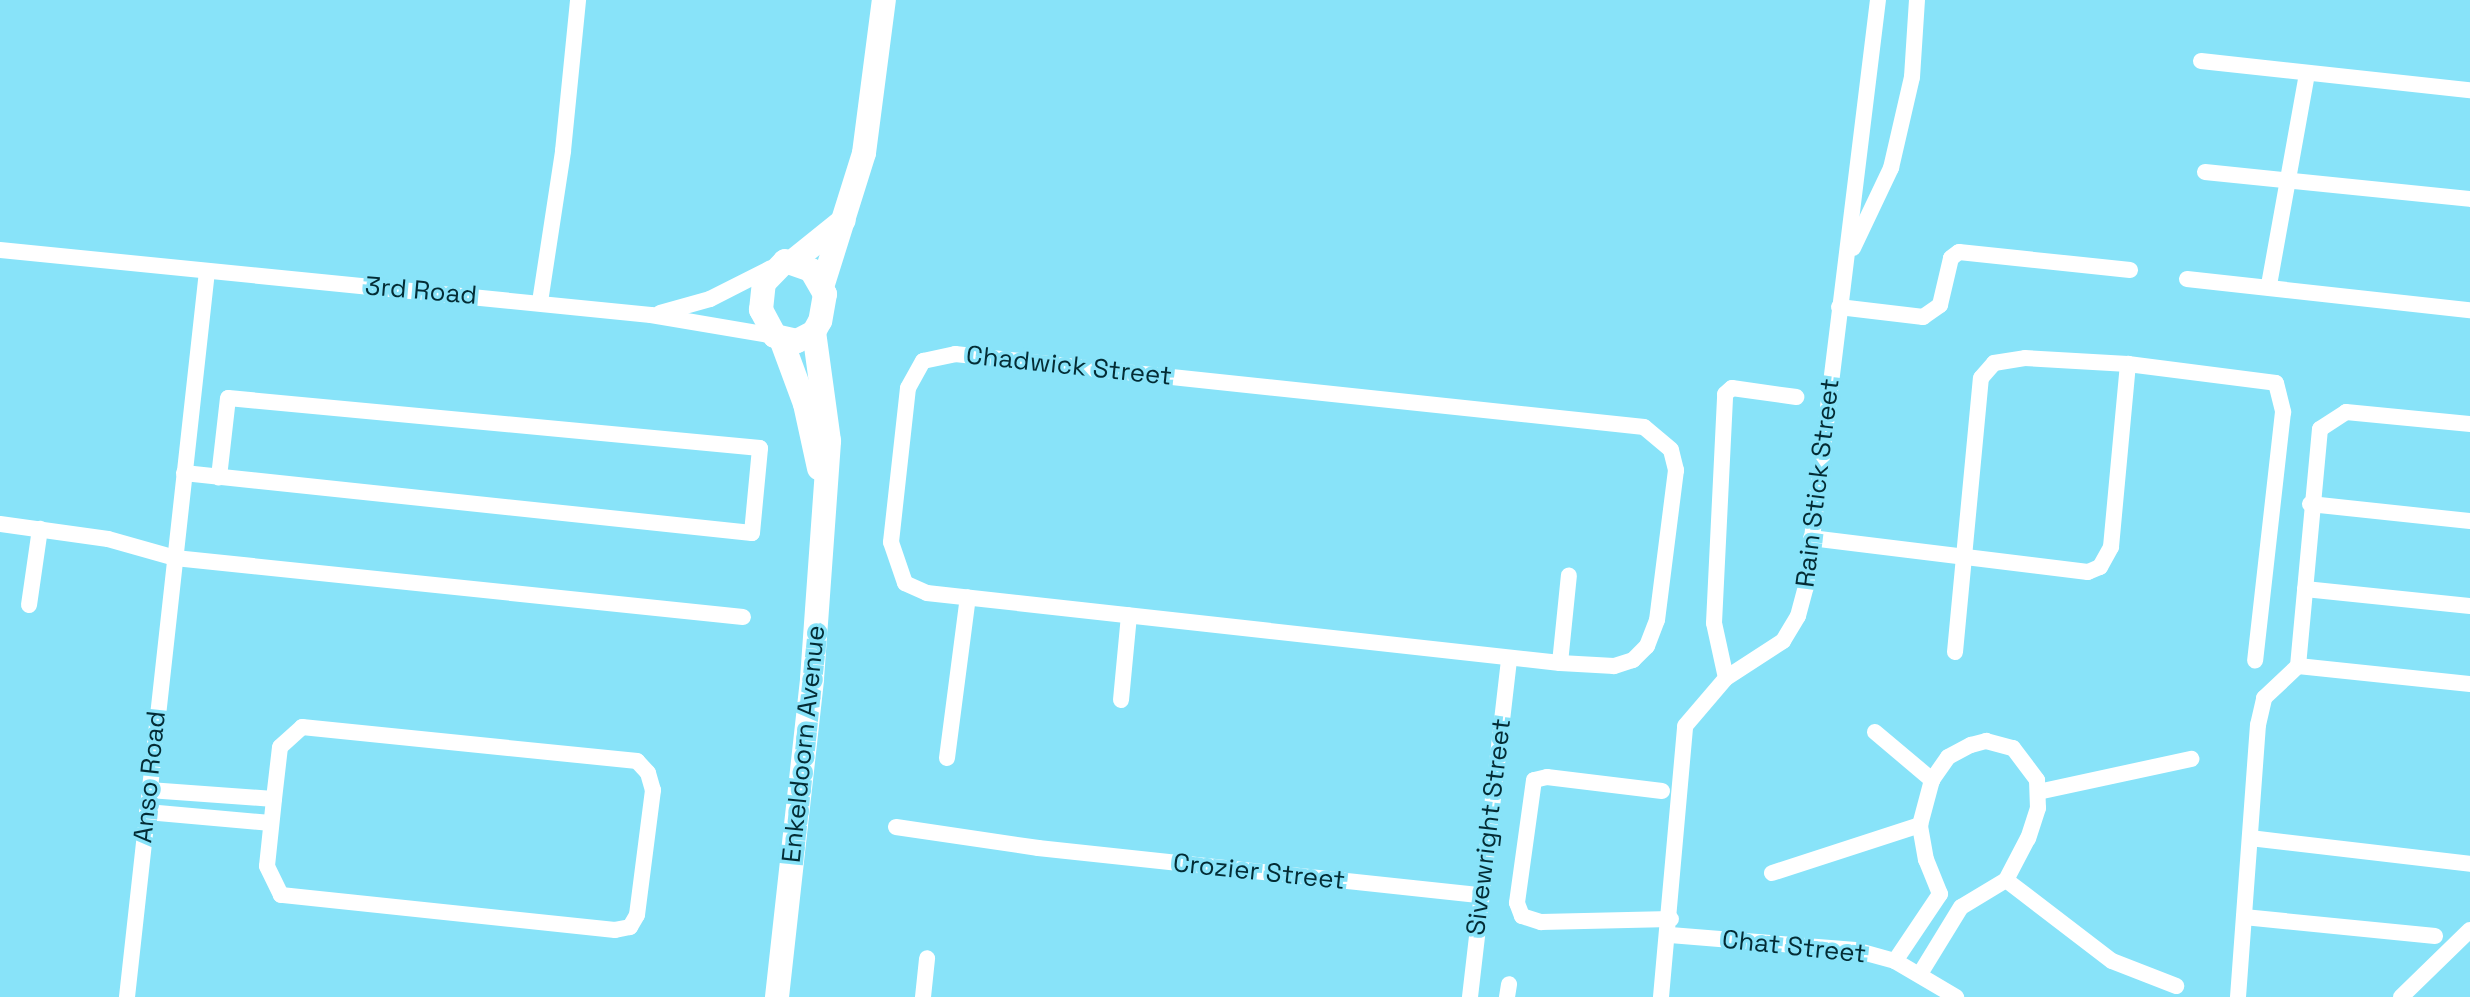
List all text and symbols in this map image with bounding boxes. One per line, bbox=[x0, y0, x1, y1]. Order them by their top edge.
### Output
street label: 3rd Road bbox=[364, 271, 478, 311]
street label: Chadwick Street bbox=[965, 340, 1173, 392]
street label: Rain Stick Street bbox=[1790, 377, 1846, 589]
street label: Enkeldoorn Avenue bbox=[776, 624, 832, 864]
street label: Anso Road bbox=[128, 709, 172, 845]
street label: Sivewright Street bbox=[1460, 717, 1518, 937]
street label: Crozier Street bbox=[1171, 847, 1347, 897]
street label: Chat Street bbox=[1720, 924, 1868, 970]

